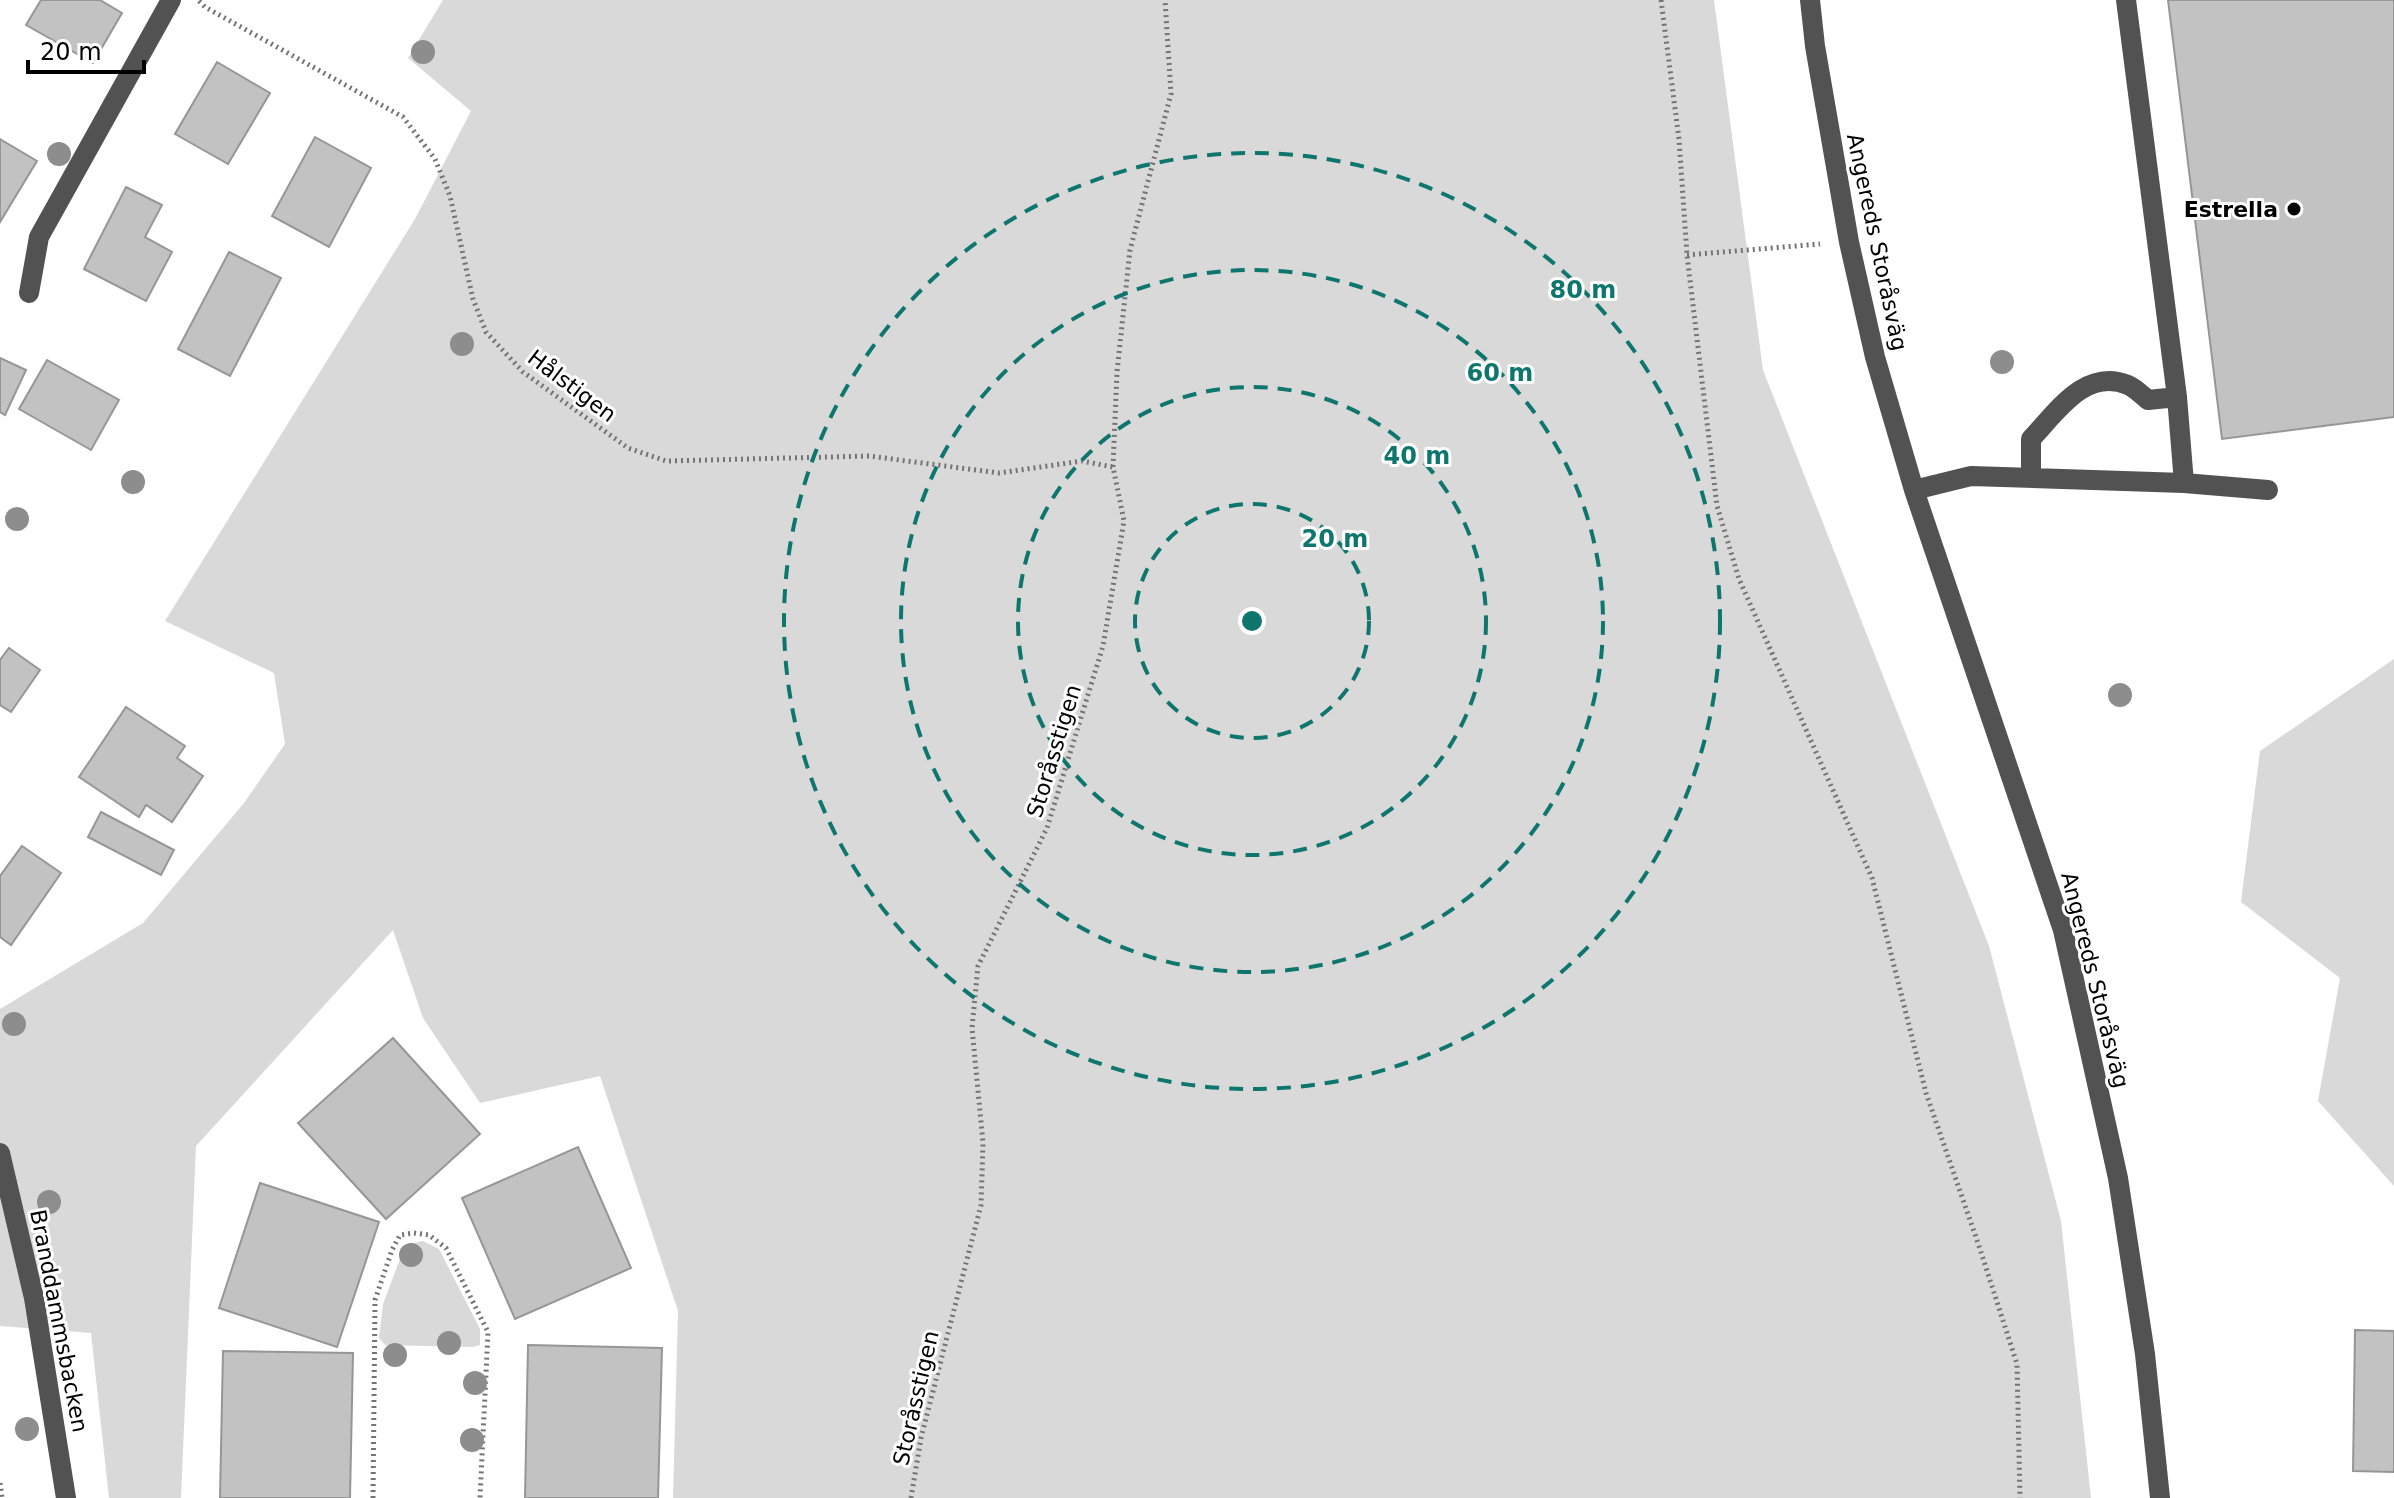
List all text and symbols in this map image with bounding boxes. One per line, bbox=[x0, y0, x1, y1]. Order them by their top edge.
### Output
scale bar bbox=[28, 24, 144, 74]
text: 20 m bbox=[40, 38, 102, 66]
street label: Angereds Storåsväg bbox=[1842, 131, 1912, 353]
place label: Estrella bbox=[2184, 197, 2278, 222]
marker: Estrella bbox=[2285, 200, 2303, 218]
text: 80 m bbox=[1550, 276, 1616, 304]
street label: Hålstigen bbox=[523, 345, 621, 427]
text: 60 m bbox=[1467, 359, 1533, 387]
text: 40 m bbox=[1384, 442, 1450, 470]
text: 20 m bbox=[1302, 525, 1368, 553]
centre of rings bbox=[1238, 607, 1266, 635]
street label: Storåsstigen bbox=[1022, 682, 1086, 820]
street label: Angereds Storåsväg bbox=[2056, 870, 2134, 1090]
street label: Branddammsbacken bbox=[25, 1208, 93, 1434]
street label: Storåsstigen bbox=[888, 1328, 944, 1468]

